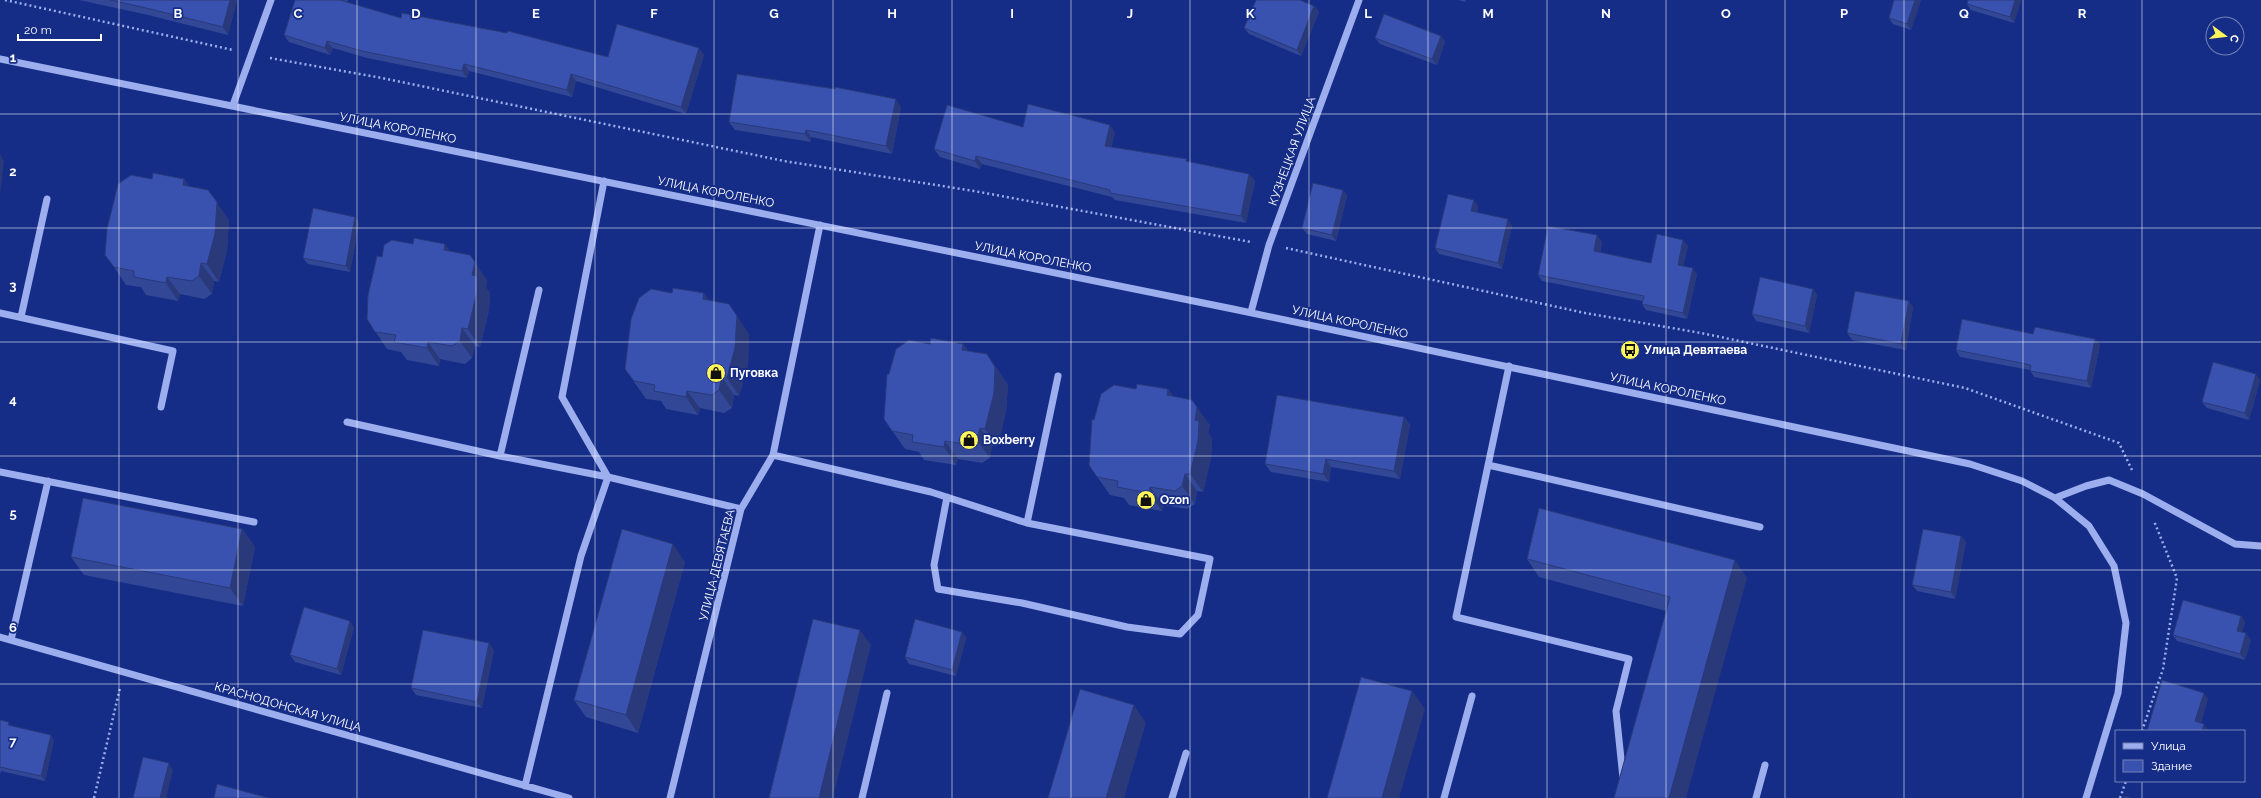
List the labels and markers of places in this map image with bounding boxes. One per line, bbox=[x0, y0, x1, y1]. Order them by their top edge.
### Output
bus stop icon: Улица Девятаева bbox=[1619, 339, 1641, 361]
place label: Улица Девятаева bbox=[1643, 343, 1747, 357]
shop icon: Пуговка bbox=[705, 362, 727, 384]
place label: Пуговка bbox=[730, 366, 778, 380]
shop icon: Boxberry bbox=[958, 429, 980, 451]
place label: Boxberry bbox=[983, 433, 1036, 447]
shop icon: Ozon bbox=[1135, 489, 1157, 511]
place label: Ozon bbox=[1160, 493, 1189, 507]

